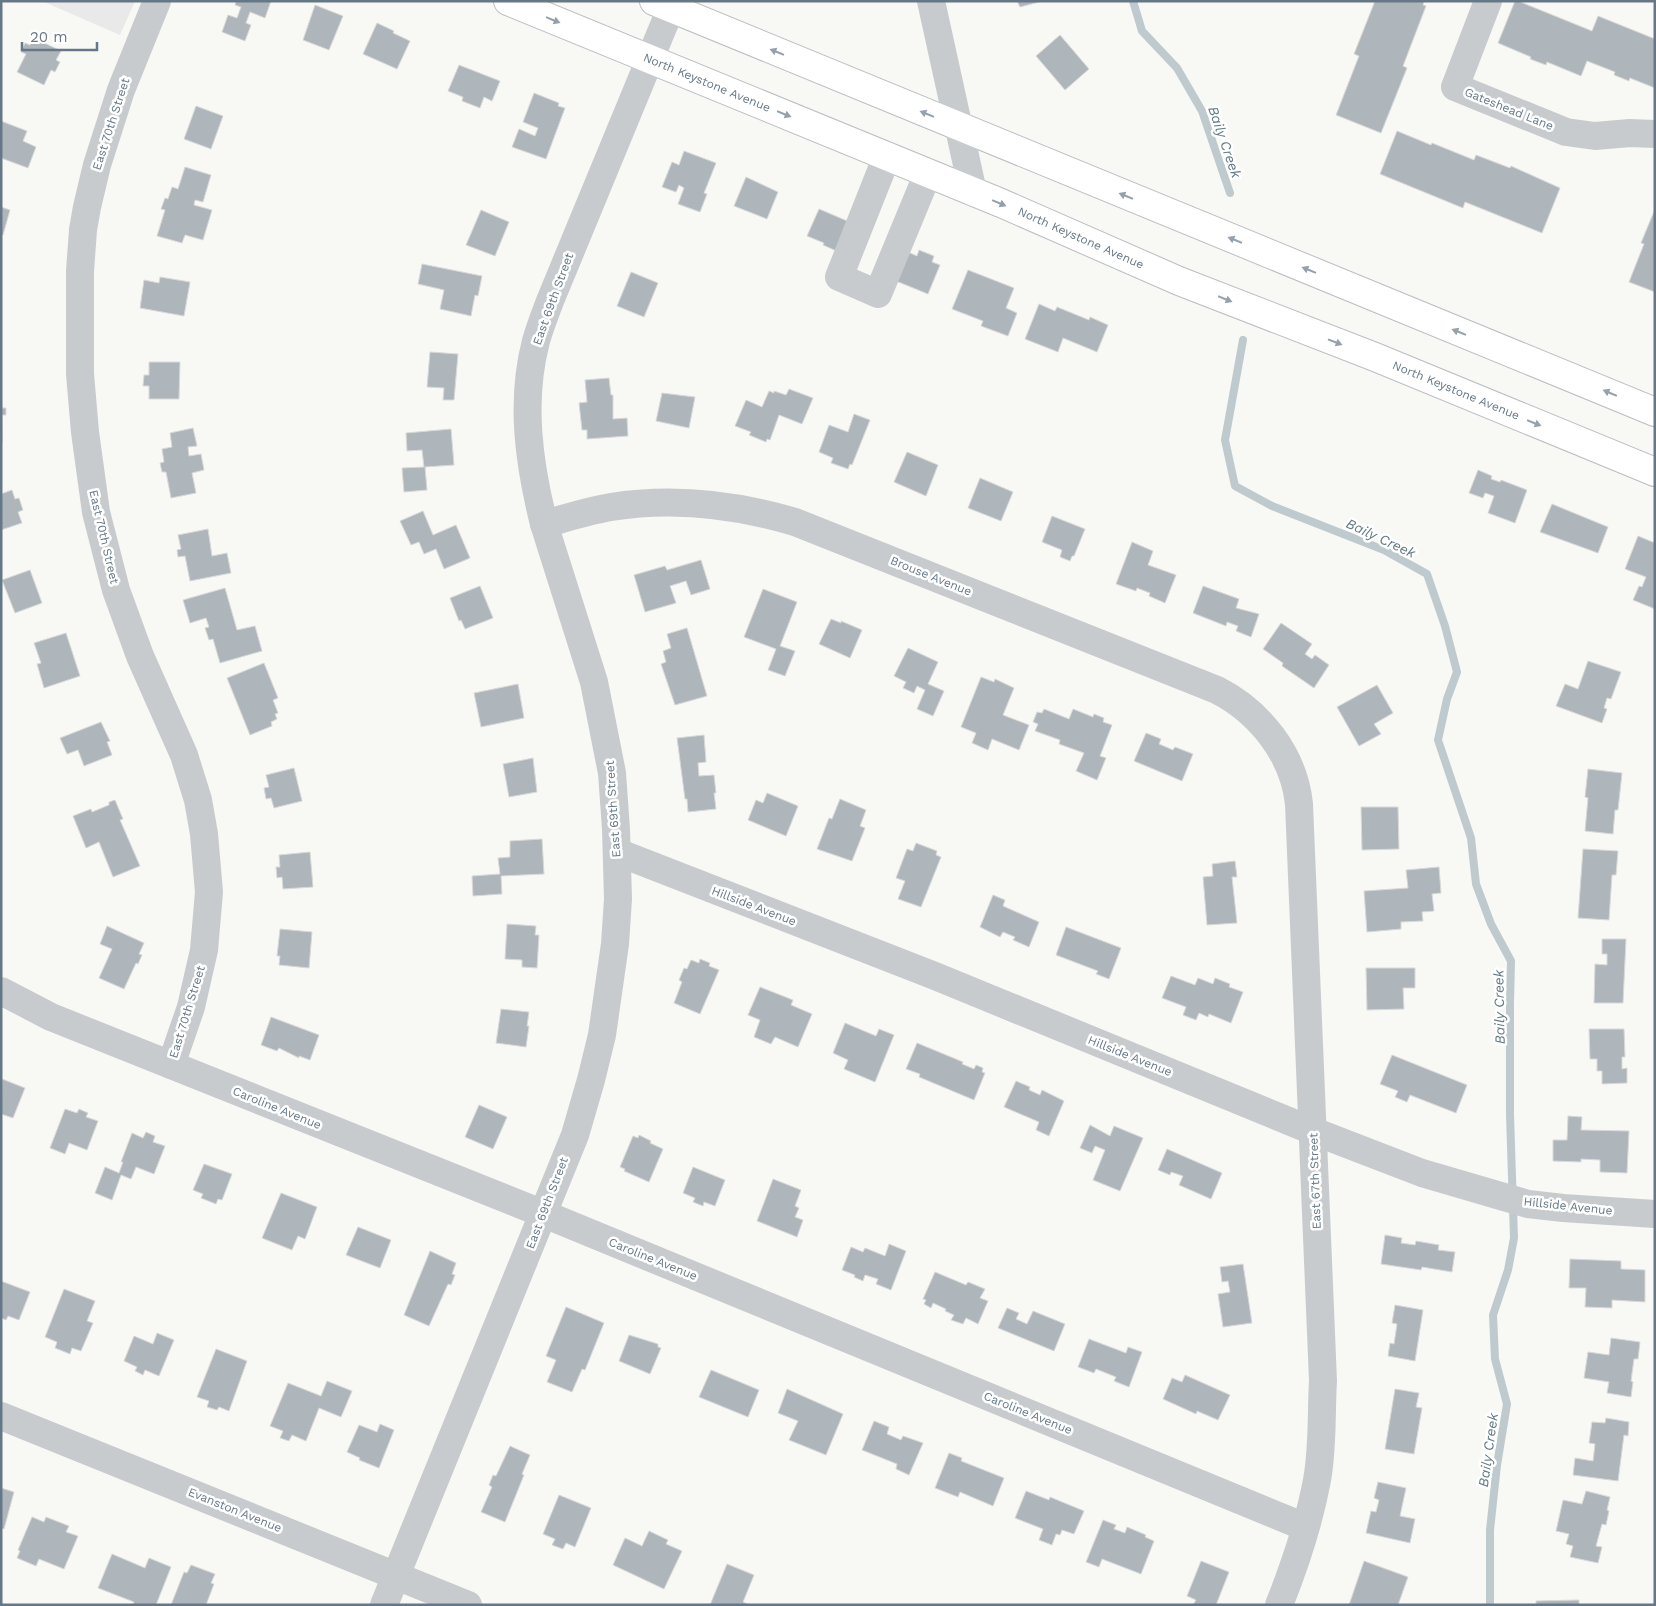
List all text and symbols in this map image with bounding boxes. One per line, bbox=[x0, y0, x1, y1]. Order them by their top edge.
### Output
one-way arrow bbox=[546, 16, 560, 24]
scale bar bbox=[22, 20, 98, 52]
text: 20 m bbox=[30, 28, 68, 46]
one-way arrow bbox=[769, 48, 784, 56]
street label: North Keystone Avenue bbox=[641, 50, 773, 115]
street label: East 70th Street bbox=[90, 76, 132, 172]
street label: Gateshead Lane bbox=[1463, 85, 1556, 133]
water label: Baily Creek bbox=[1205, 104, 1245, 180]
one-way arrow bbox=[920, 109, 934, 117]
one-way arrow bbox=[777, 111, 791, 119]
one-way arrow bbox=[1119, 191, 1133, 199]
one-way arrow bbox=[992, 199, 1006, 207]
street label: North Keystone Avenue bbox=[1016, 204, 1146, 272]
one-way arrow bbox=[1227, 236, 1242, 244]
street label: East 69th Street bbox=[530, 251, 576, 347]
one-way arrow bbox=[1301, 266, 1316, 274]
one-way arrow bbox=[1218, 295, 1232, 303]
one-way arrow bbox=[1452, 327, 1466, 335]
one-way arrow bbox=[1328, 338, 1343, 346]
street label: North Keystone Avenue bbox=[1390, 358, 1522, 423]
one-way arrow bbox=[1602, 389, 1617, 397]
one-way arrow bbox=[1527, 419, 1541, 427]
street label: East 70th Street bbox=[86, 489, 122, 585]
water label: Baily Creek bbox=[1344, 515, 1419, 561]
street label: Brouse Avenue bbox=[888, 553, 974, 599]
street label: East 69th Street bbox=[603, 760, 623, 858]
street label: Hillside Avenue bbox=[710, 883, 798, 929]
street label: East 70th Street bbox=[166, 964, 208, 1060]
water label: Baily Creek bbox=[1490, 969, 1508, 1045]
street label: Hillside Avenue bbox=[1086, 1033, 1174, 1079]
street label: Caroline Avenue bbox=[231, 1084, 323, 1132]
street label: East 67th Street bbox=[1306, 1133, 1324, 1229]
street label: East 69th Street bbox=[523, 1155, 571, 1251]
street label: Hillside Avenue bbox=[1523, 1194, 1613, 1218]
street label: Caroline Avenue bbox=[607, 1235, 699, 1283]
street label: Caroline Avenue bbox=[982, 1389, 1074, 1437]
water label: Baily Creek bbox=[1475, 1411, 1501, 1488]
street label: Evanston Avenue bbox=[186, 1485, 284, 1535]

